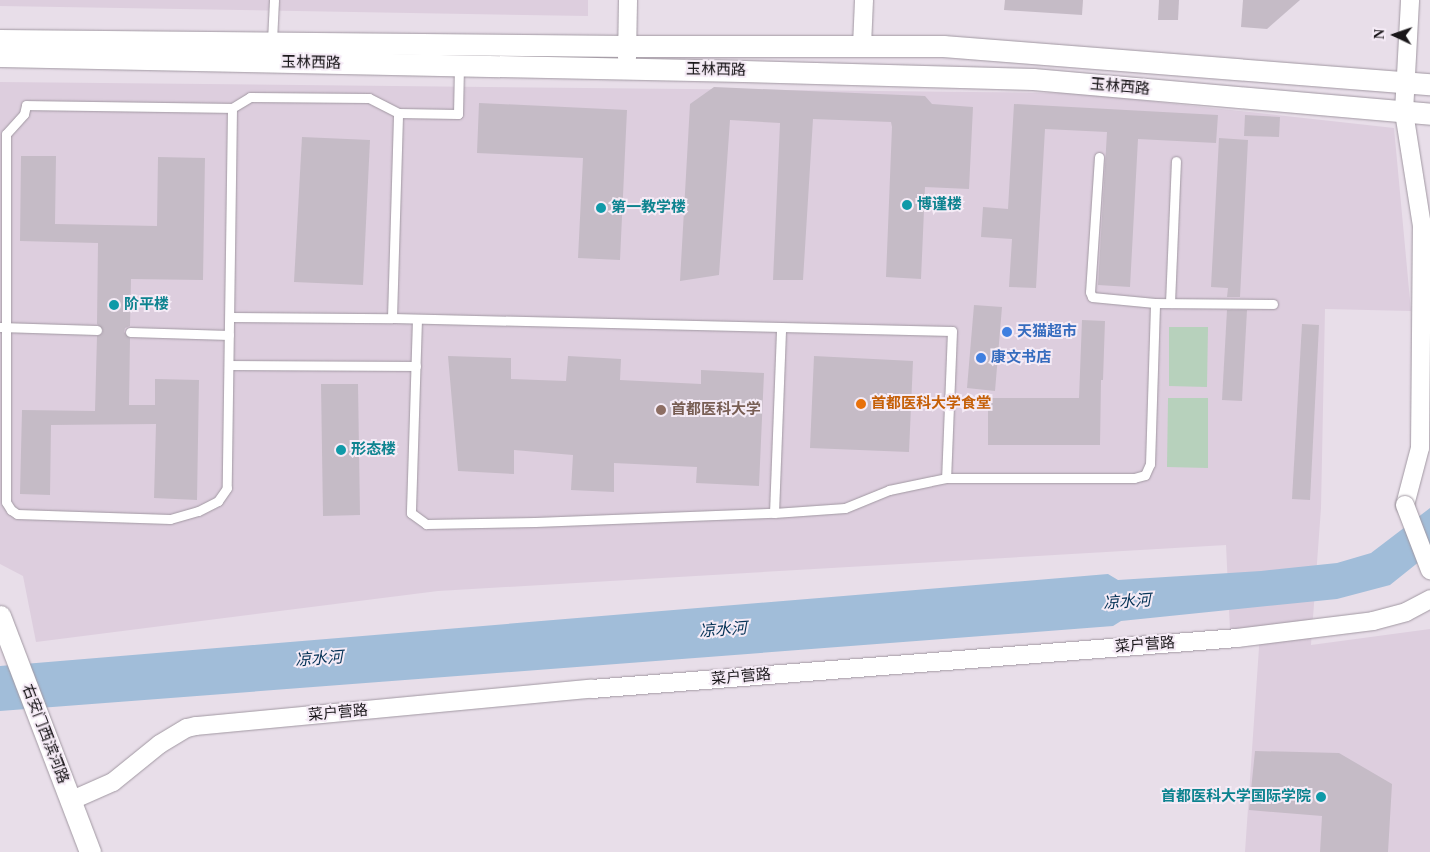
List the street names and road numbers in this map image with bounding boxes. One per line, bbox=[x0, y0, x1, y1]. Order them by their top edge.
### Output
street label: 玉林西路 bbox=[281, 53, 341, 73]
street label: 玉林西路 bbox=[686, 60, 746, 80]
street label: 玉林西路 bbox=[1089, 75, 1151, 99]
street label: 菜户营路 bbox=[1114, 634, 1176, 656]
street label: 菜户营路 bbox=[710, 665, 772, 689]
street label: 右安门西滨河路 bbox=[18, 682, 72, 786]
street label: 菜户营路 bbox=[307, 701, 369, 725]

